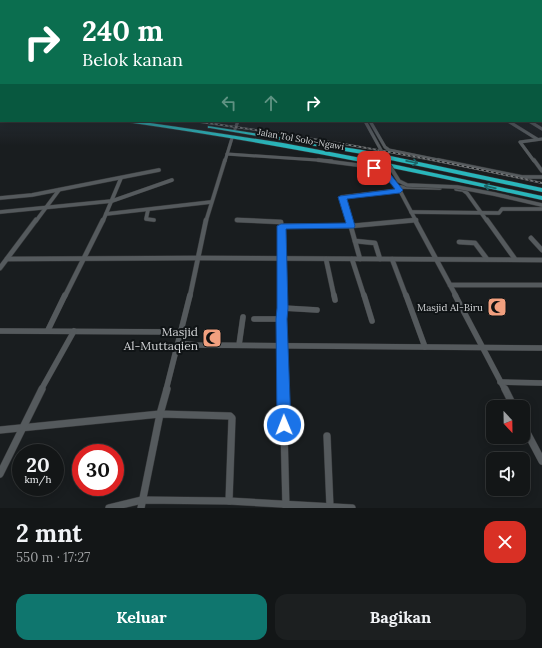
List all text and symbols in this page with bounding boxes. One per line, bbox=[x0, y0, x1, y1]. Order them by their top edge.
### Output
text: 240 m bbox=[82, 13, 163, 49]
icon: right bbox=[16, 16, 68, 68]
text: Belok kanan bbox=[82, 48, 183, 71]
icon: left bbox=[218, 92, 240, 114]
icon: ahead bbox=[260, 92, 282, 114]
icon: right bbox=[302, 92, 324, 114]
street label: Jalan Tol Solo–Ngawi bbox=[256, 126, 345, 152]
pin bbox=[357, 151, 391, 185]
icon: arrive bbox=[363, 157, 385, 179]
one-way arrow bbox=[405, 158, 418, 166]
one-way arrow bbox=[484, 182, 497, 190]
mosque icon: Masjid Al-Biru bbox=[486, 296, 508, 318]
place label: Masjid Al-Biru bbox=[417, 301, 483, 314]
place label: Masjid Al-Muttaqien bbox=[123, 324, 198, 353]
mosque icon: Masjid Al-Muttaqien bbox=[201, 327, 223, 349]
north arrow bbox=[486, 400, 530, 444]
map controls bbox=[486, 400, 530, 496]
position arrow bbox=[263, 404, 305, 446]
speed limit sign: 30 bbox=[72, 444, 124, 496]
text: 20 bbox=[26, 452, 50, 477]
button: sound bbox=[486, 452, 530, 496]
text: km/h bbox=[24, 473, 52, 486]
text: 2 mnt bbox=[16, 518, 82, 549]
button: close bbox=[484, 521, 526, 563]
text: 550 m · 17:27 bbox=[16, 549, 90, 566]
button: Keluar bbox=[16, 594, 267, 640]
button: Bagikan bbox=[275, 594, 526, 640]

